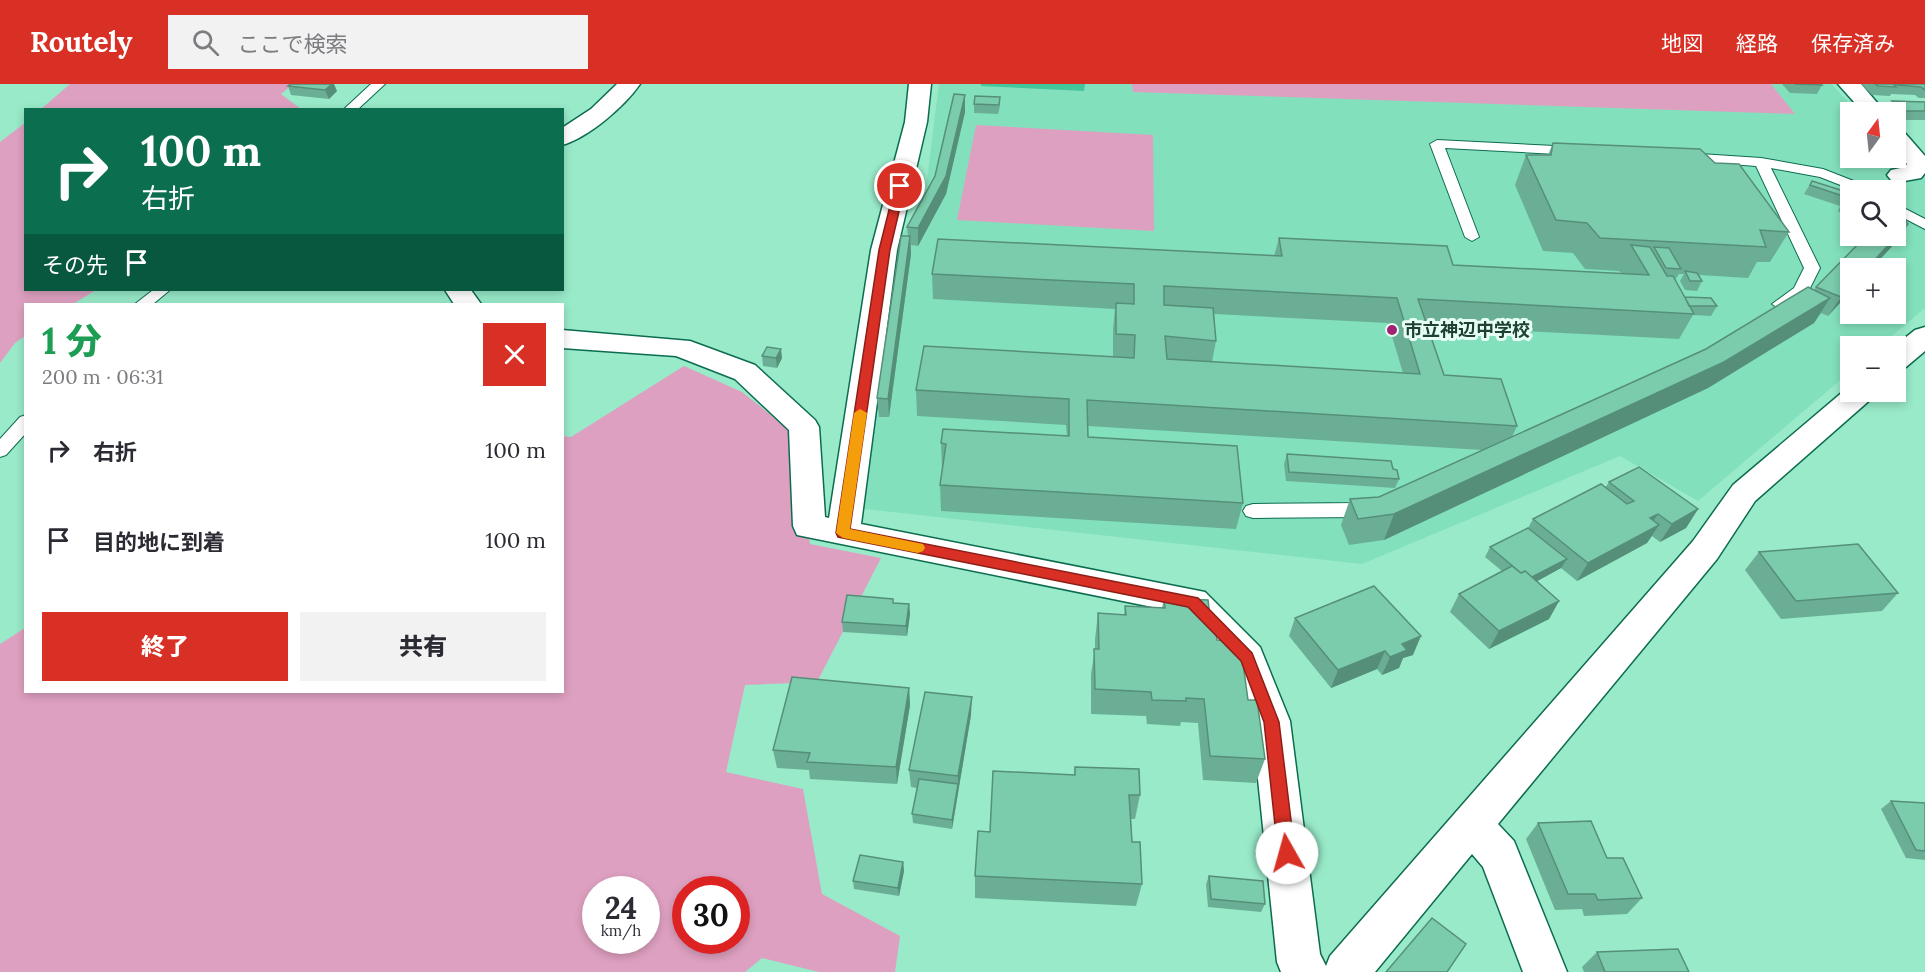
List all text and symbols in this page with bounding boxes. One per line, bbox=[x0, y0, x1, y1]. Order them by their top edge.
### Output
search box bbox=[168, 15, 588, 69]
text: Routely bbox=[30, 24, 132, 60]
icon: search bbox=[189, 26, 222, 59]
text: ここで検索 bbox=[237, 30, 347, 58]
text: 地図 bbox=[1661, 30, 1703, 57]
text: 経路 bbox=[1736, 30, 1778, 57]
text: 保存済み bbox=[1811, 30, 1895, 57]
north arrow bbox=[1840, 102, 1906, 168]
map controls bbox=[1840, 102, 1906, 402]
text: 100 m bbox=[141, 124, 261, 178]
icon: right bbox=[42, 132, 120, 210]
pin bbox=[874, 160, 925, 211]
icon: arrive bbox=[883, 169, 916, 202]
button: search bbox=[1840, 180, 1906, 246]
text: 右折 bbox=[141, 181, 195, 215]
icon: arrive bbox=[120, 246, 153, 279]
text: その先 bbox=[42, 251, 108, 279]
button: + bbox=[1840, 258, 1906, 324]
text: 1 分 bbox=[42, 318, 102, 364]
place label: 市立神辺中学校 bbox=[1404, 318, 1530, 341]
button: close bbox=[483, 323, 546, 386]
marker: 市立神辺中学校 bbox=[1385, 323, 1399, 337]
button: − bbox=[1840, 336, 1906, 402]
text: 200 m · 06:31 bbox=[42, 364, 164, 389]
icon: right bbox=[42, 434, 75, 467]
text: 100 m bbox=[485, 436, 546, 464]
text: 右折 bbox=[93, 438, 137, 466]
icon: arrive bbox=[42, 524, 75, 557]
text: 100 m bbox=[485, 526, 546, 554]
text: 目的地に到着 bbox=[93, 528, 225, 556]
button: 終了 bbox=[42, 612, 288, 681]
button: 共有 bbox=[300, 612, 546, 681]
position arrow bbox=[1255, 821, 1319, 885]
speed limit sign: 30 bbox=[672, 876, 750, 954]
text: 24 bbox=[605, 889, 637, 927]
text: km/h bbox=[601, 921, 641, 940]

